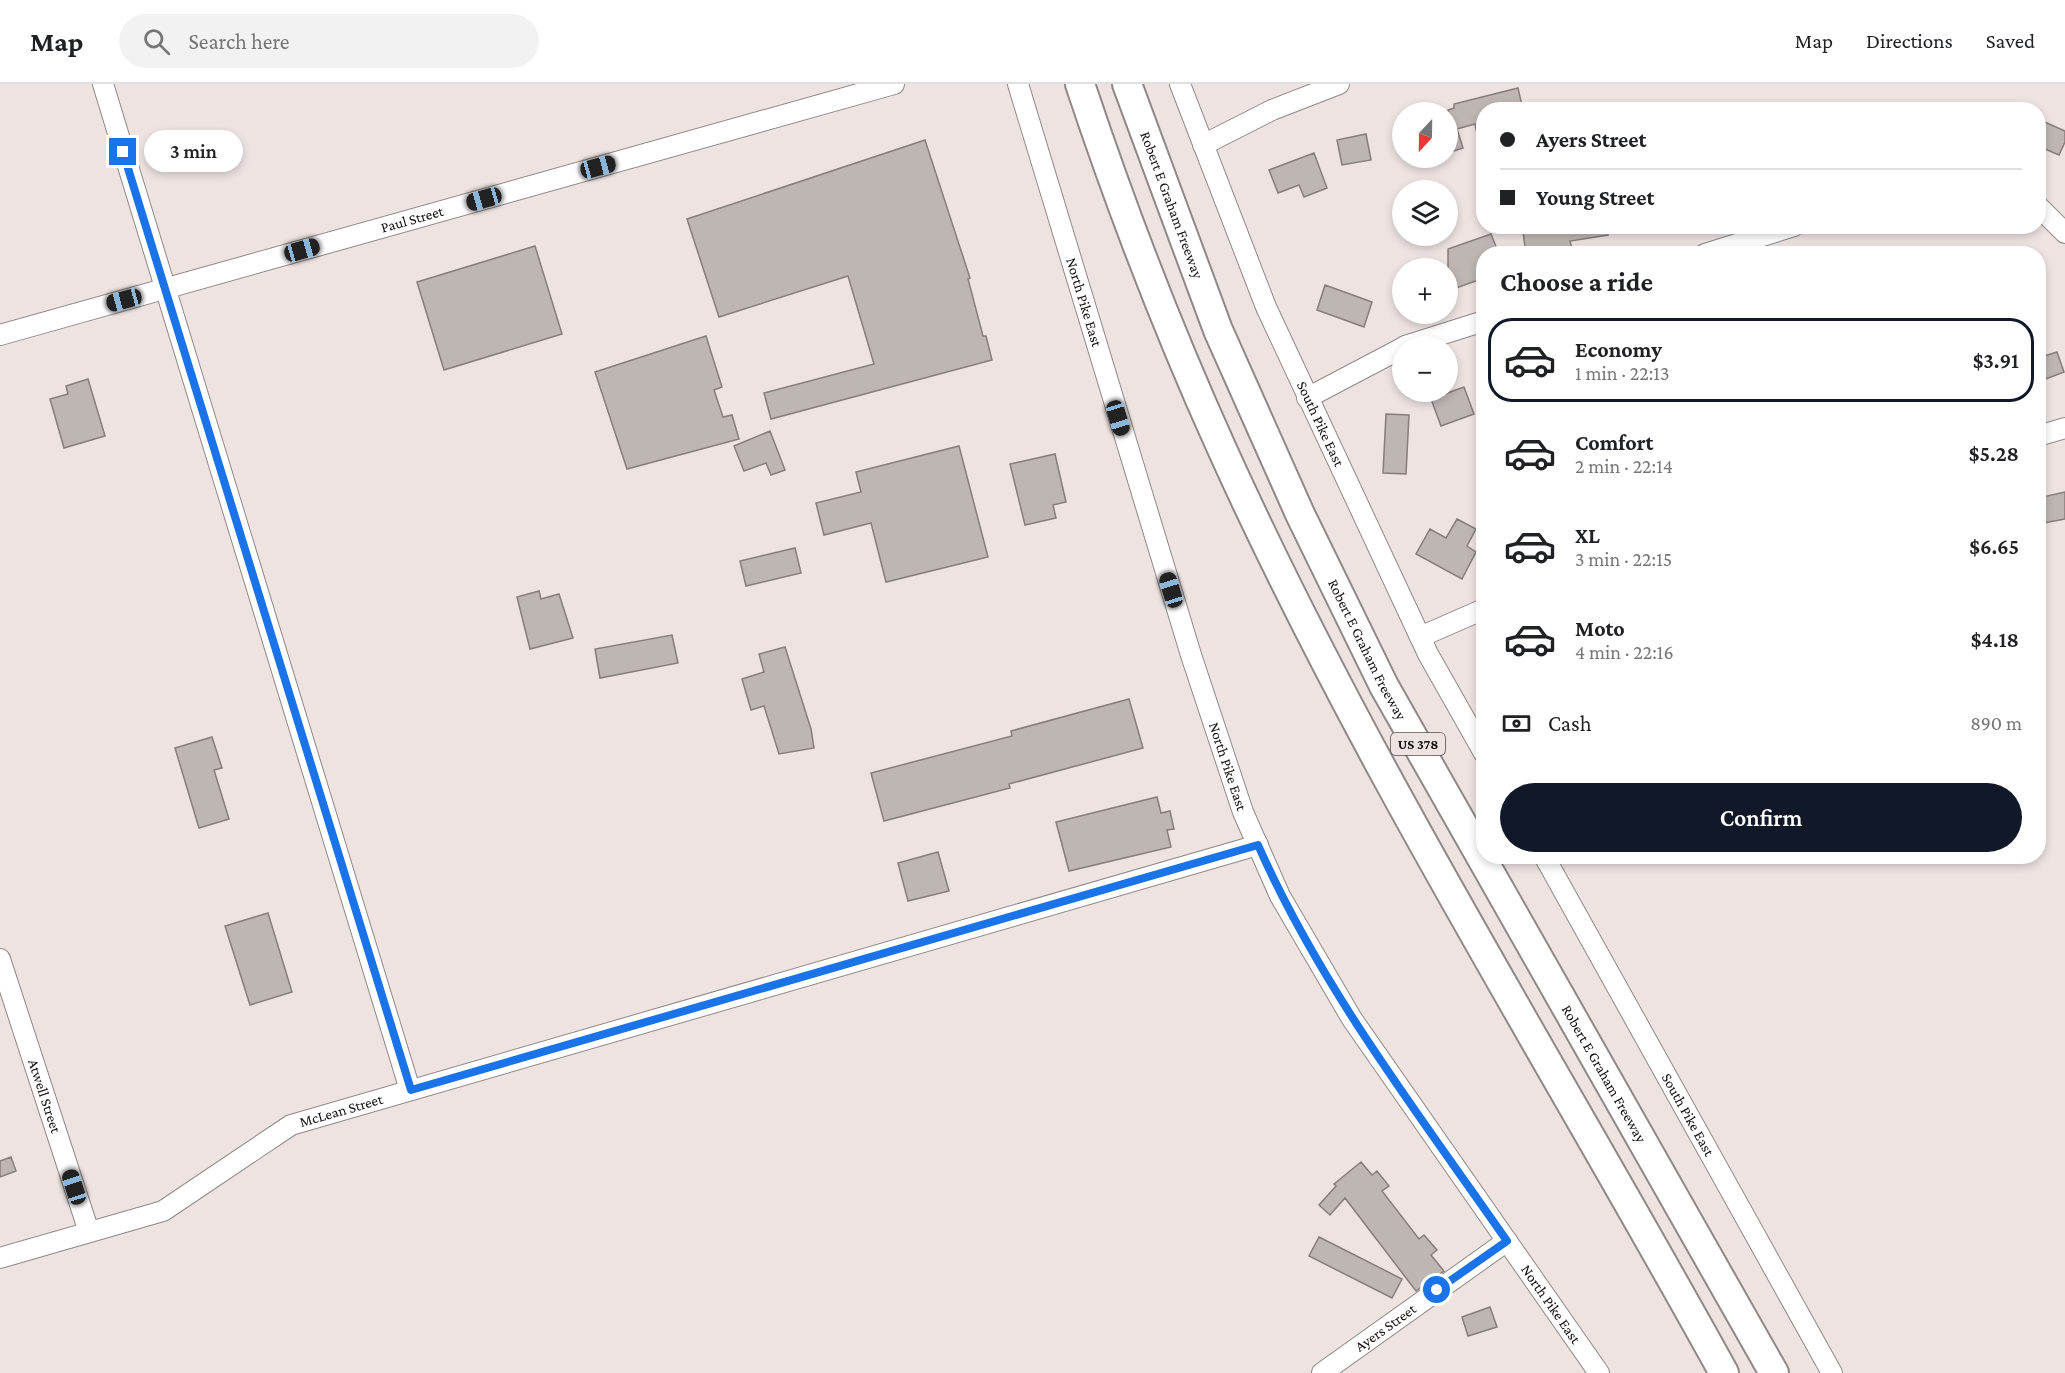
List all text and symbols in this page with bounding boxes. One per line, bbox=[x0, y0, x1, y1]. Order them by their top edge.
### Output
search box bbox=[119, 14, 539, 68]
icon: search bbox=[140, 25, 173, 58]
text: Map bbox=[30, 26, 83, 57]
text: Search here bbox=[188, 29, 289, 54]
text: Map bbox=[1795, 29, 1833, 53]
text: Directions bbox=[1866, 29, 1953, 53]
text: Saved bbox=[1986, 29, 2035, 53]
north arrow bbox=[1392, 102, 1458, 168]
map controls bbox=[1392, 102, 1458, 402]
text: Ayers Street bbox=[1536, 127, 1646, 152]
street label: Robert E Graham Freeway bbox=[1137, 129, 1206, 281]
callout: 3 min bbox=[144, 131, 243, 173]
route end bbox=[109, 138, 136, 165]
text: 3 min bbox=[170, 140, 217, 162]
car bbox=[578, 154, 618, 180]
button: layers bbox=[1392, 180, 1458, 246]
car bbox=[464, 185, 504, 213]
text: Young Street bbox=[1536, 185, 1654, 210]
street label: Paul Street bbox=[379, 203, 446, 236]
car bbox=[282, 236, 322, 264]
street label: North Pike East bbox=[1063, 256, 1105, 350]
button: + bbox=[1392, 258, 1458, 324]
text: Choose a ride bbox=[1500, 267, 1653, 297]
car bbox=[104, 287, 144, 313]
icon: car bbox=[1503, 333, 1557, 387]
button: − bbox=[1392, 336, 1458, 402]
text: Economy bbox=[1575, 337, 1662, 362]
text: $3.91 bbox=[1973, 348, 2019, 373]
text: 1 min · 22:13 bbox=[1575, 362, 1669, 384]
street label: South Pike East bbox=[1294, 379, 1348, 470]
car bbox=[1104, 398, 1132, 438]
icon: car bbox=[1503, 426, 1557, 480]
text: Comfort bbox=[1575, 430, 1653, 455]
text: $5.28 bbox=[1969, 441, 2019, 466]
text: 2 min · 22:14 bbox=[1575, 455, 1673, 477]
icon: car bbox=[1503, 519, 1557, 573]
text: XL bbox=[1575, 523, 1600, 548]
text: $6.65 bbox=[1969, 534, 2019, 559]
text: 3 min · 22:15 bbox=[1575, 548, 1672, 570]
car bbox=[1157, 570, 1185, 610]
street label: Robert E Graham Freeway bbox=[1325, 576, 1410, 723]
icon: car bbox=[1503, 612, 1557, 666]
text: Moto bbox=[1575, 616, 1625, 641]
text: $4.18 bbox=[1971, 627, 2019, 652]
text: 4 min · 22:16 bbox=[1575, 641, 1674, 663]
icon: cash bbox=[1500, 707, 1533, 740]
text: Cash bbox=[1548, 711, 1592, 736]
text: 890 m bbox=[1970, 712, 2022, 734]
street label: North Pike East bbox=[1206, 720, 1250, 814]
road number: US 378 bbox=[1391, 733, 1445, 755]
button: Confirm bbox=[1500, 783, 2022, 852]
street label: Robert E Graham Freeway bbox=[1559, 1002, 1650, 1146]
street label: Atwell Street bbox=[25, 1057, 64, 1136]
street label: South Pike East bbox=[1659, 1070, 1718, 1160]
street label: McLean Street bbox=[298, 1091, 386, 1130]
car bbox=[60, 1167, 88, 1207]
street label: North Pike East bbox=[1518, 1262, 1585, 1347]
route start bbox=[1423, 1276, 1450, 1303]
street label: Ayers Street bbox=[1352, 1300, 1420, 1355]

